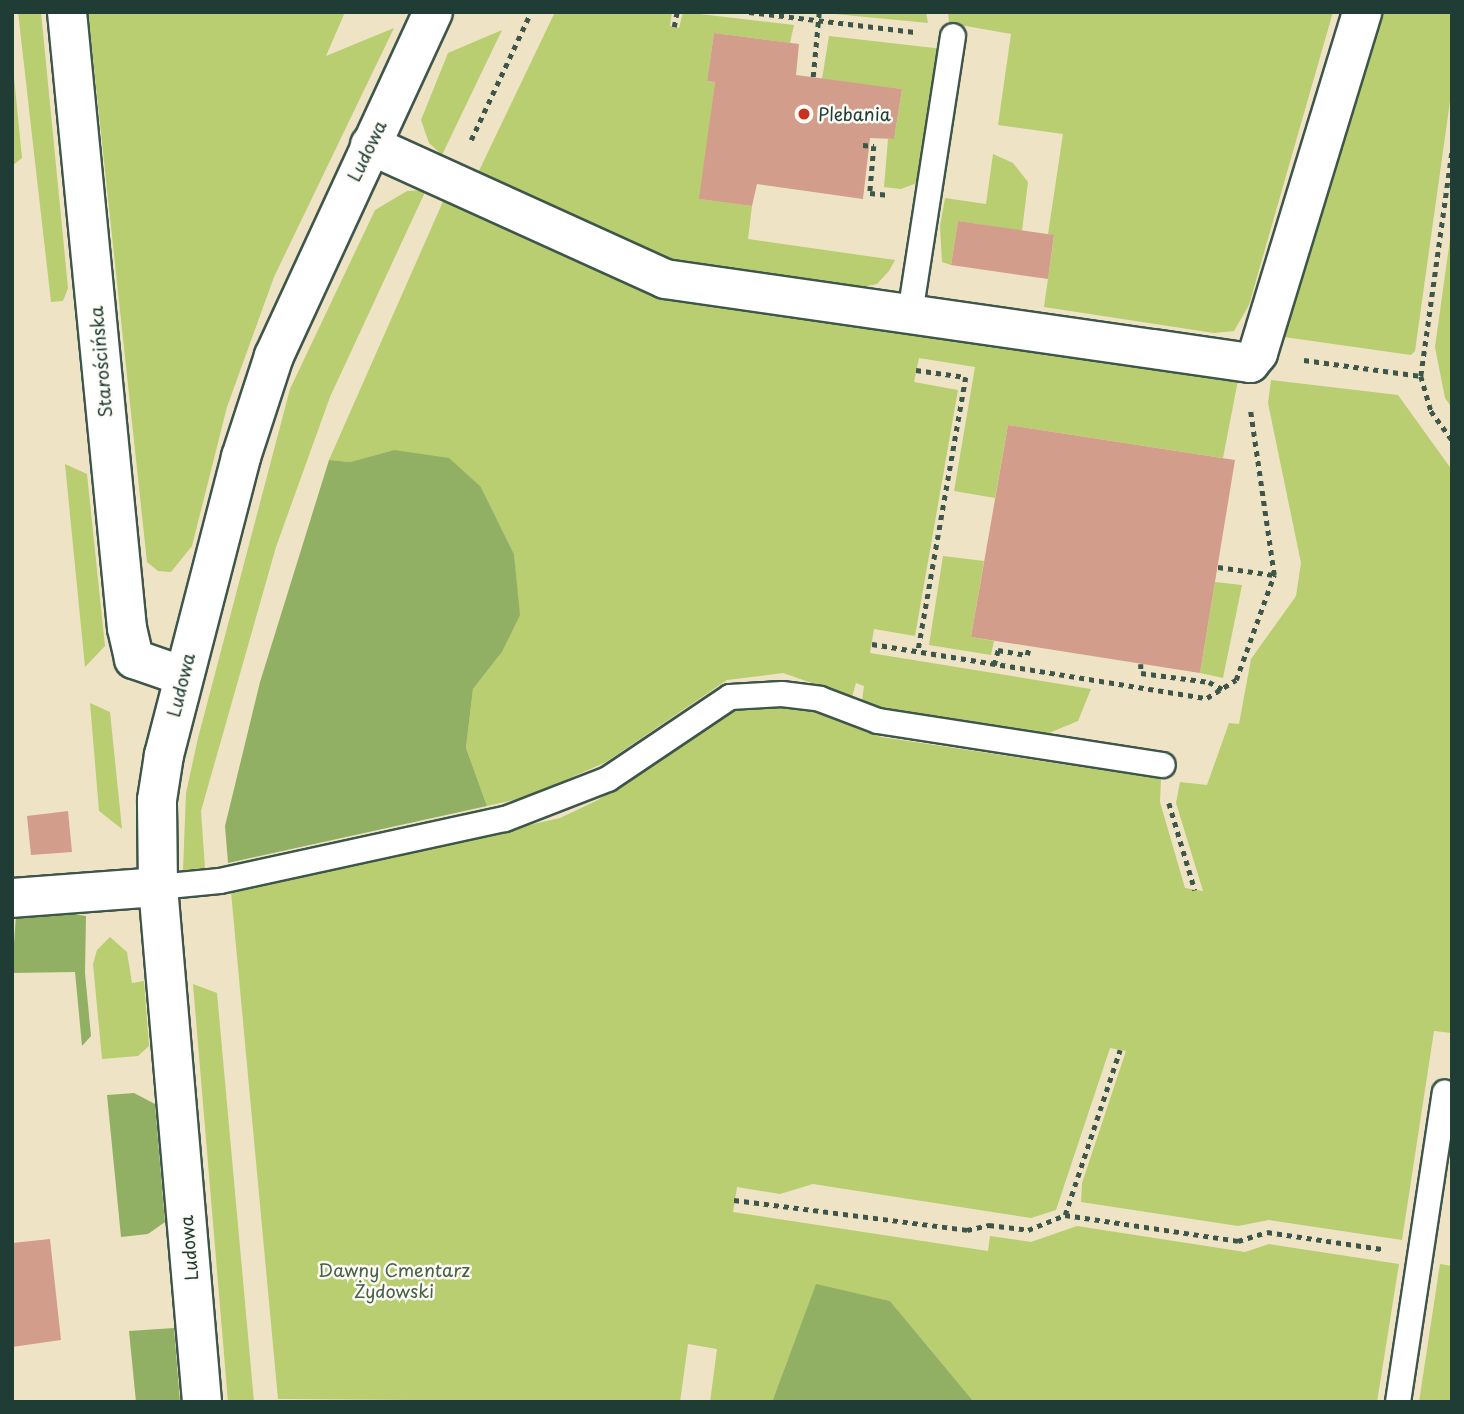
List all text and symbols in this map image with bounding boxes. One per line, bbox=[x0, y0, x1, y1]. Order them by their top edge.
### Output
place label: Plebania bbox=[818, 103, 891, 125]
marker: Plebania bbox=[796, 106, 812, 122]
street label: Ludowa bbox=[343, 117, 391, 185]
street label: Starościńska bbox=[85, 305, 117, 419]
street label: Ludowa bbox=[163, 651, 199, 719]
street label: Ludowa bbox=[175, 1215, 203, 1281]
park label: Dawny Cmentarz Żydowski bbox=[318, 1260, 470, 1302]

